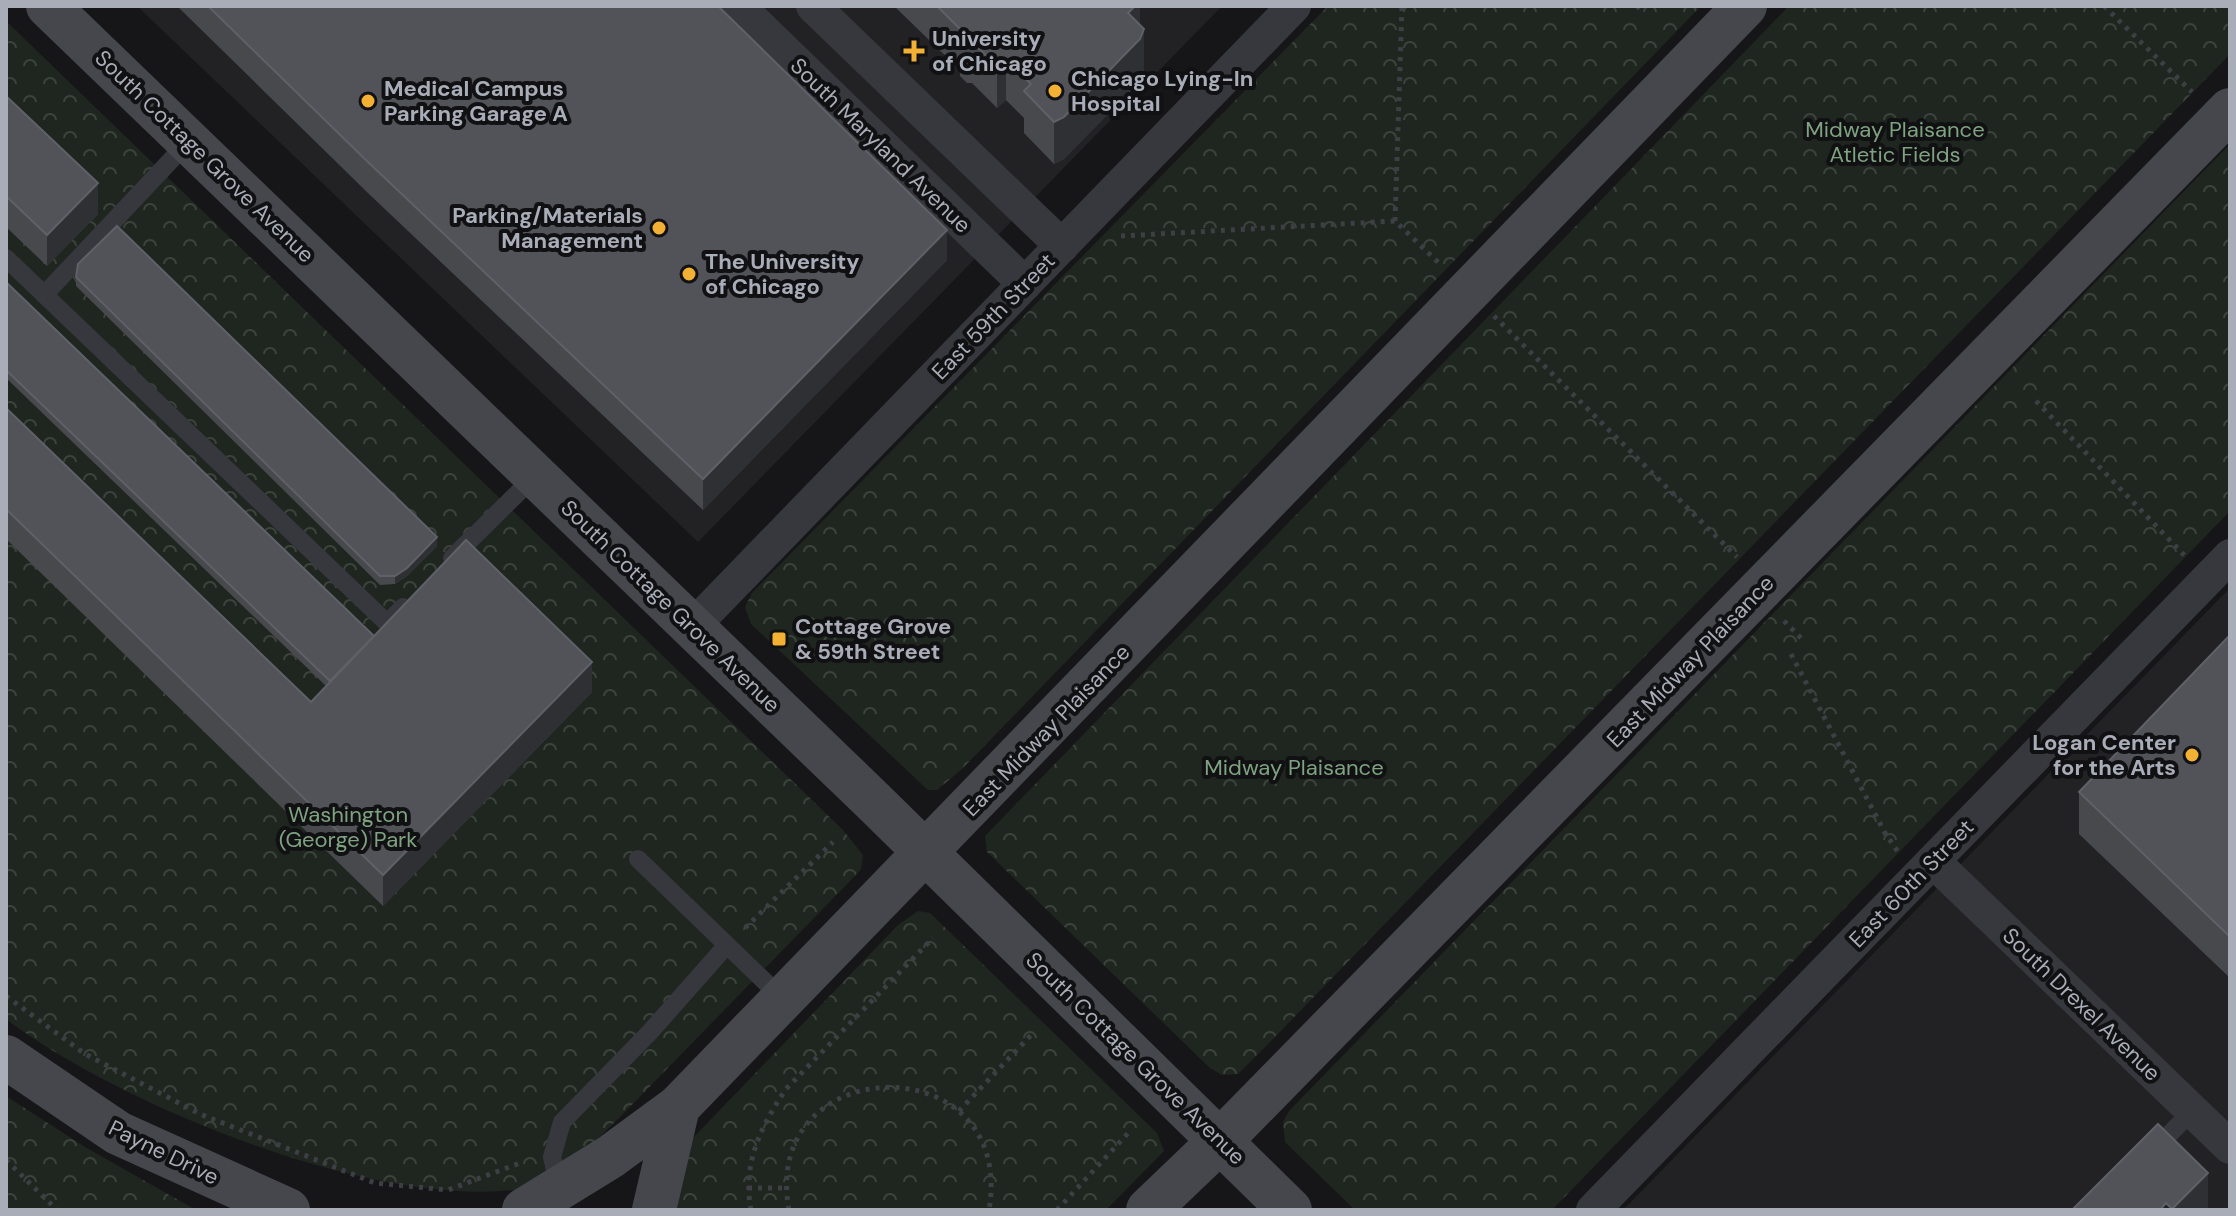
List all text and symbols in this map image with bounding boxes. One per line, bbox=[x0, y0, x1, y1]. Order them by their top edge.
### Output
place label: University of Chicago bbox=[932, 24, 1047, 78]
marker: University of Chicago bbox=[903, 40, 925, 62]
street label: South Cottage Grove Avenue bbox=[89, 44, 321, 269]
street label: South Maryland Avenue bbox=[784, 51, 977, 239]
place label: Chicago Lying-In Hospital bbox=[1071, 64, 1253, 118]
place label: Medical Campus Parking Garage A bbox=[384, 74, 568, 128]
marker: Chicago Lying-In Hospital bbox=[1046, 82, 1064, 100]
marker: Medical Campus Parking Garage A bbox=[359, 92, 377, 110]
park label: Midway Plaisance Atletic Fields bbox=[1805, 115, 1985, 169]
place label: Parking/Materials Management bbox=[452, 201, 643, 255]
marker: Parking/Materials Management bbox=[650, 219, 668, 237]
place label: The University of Chicago bbox=[705, 247, 860, 301]
street label: East 59th Street bbox=[925, 247, 1061, 386]
marker: The University of Chicago bbox=[680, 265, 698, 283]
street label: South Cottage Grove Avenue bbox=[555, 494, 787, 719]
street label: East Midway Plaisance bbox=[1600, 569, 1780, 754]
place label: Cottage Grove & 59th Street bbox=[795, 612, 951, 666]
marker: Cottage Grove & 59th Street bbox=[770, 630, 788, 648]
street label: East Midway Plaisance bbox=[956, 638, 1136, 823]
place label: Logan Center for the Arts bbox=[2032, 728, 2176, 782]
marker: Logan Center for the Arts bbox=[2183, 746, 2201, 764]
park label: Midway Plaisance bbox=[1204, 753, 1384, 782]
park label: Washington (George) Park bbox=[279, 800, 417, 854]
street label: East 60th Street bbox=[1843, 813, 1980, 954]
street label: South Drexel Avenue bbox=[1996, 921, 2167, 1087]
street label: South Cottage Grove Avenue bbox=[1020, 946, 1252, 1171]
street label: Payne Drive bbox=[104, 1113, 224, 1192]

